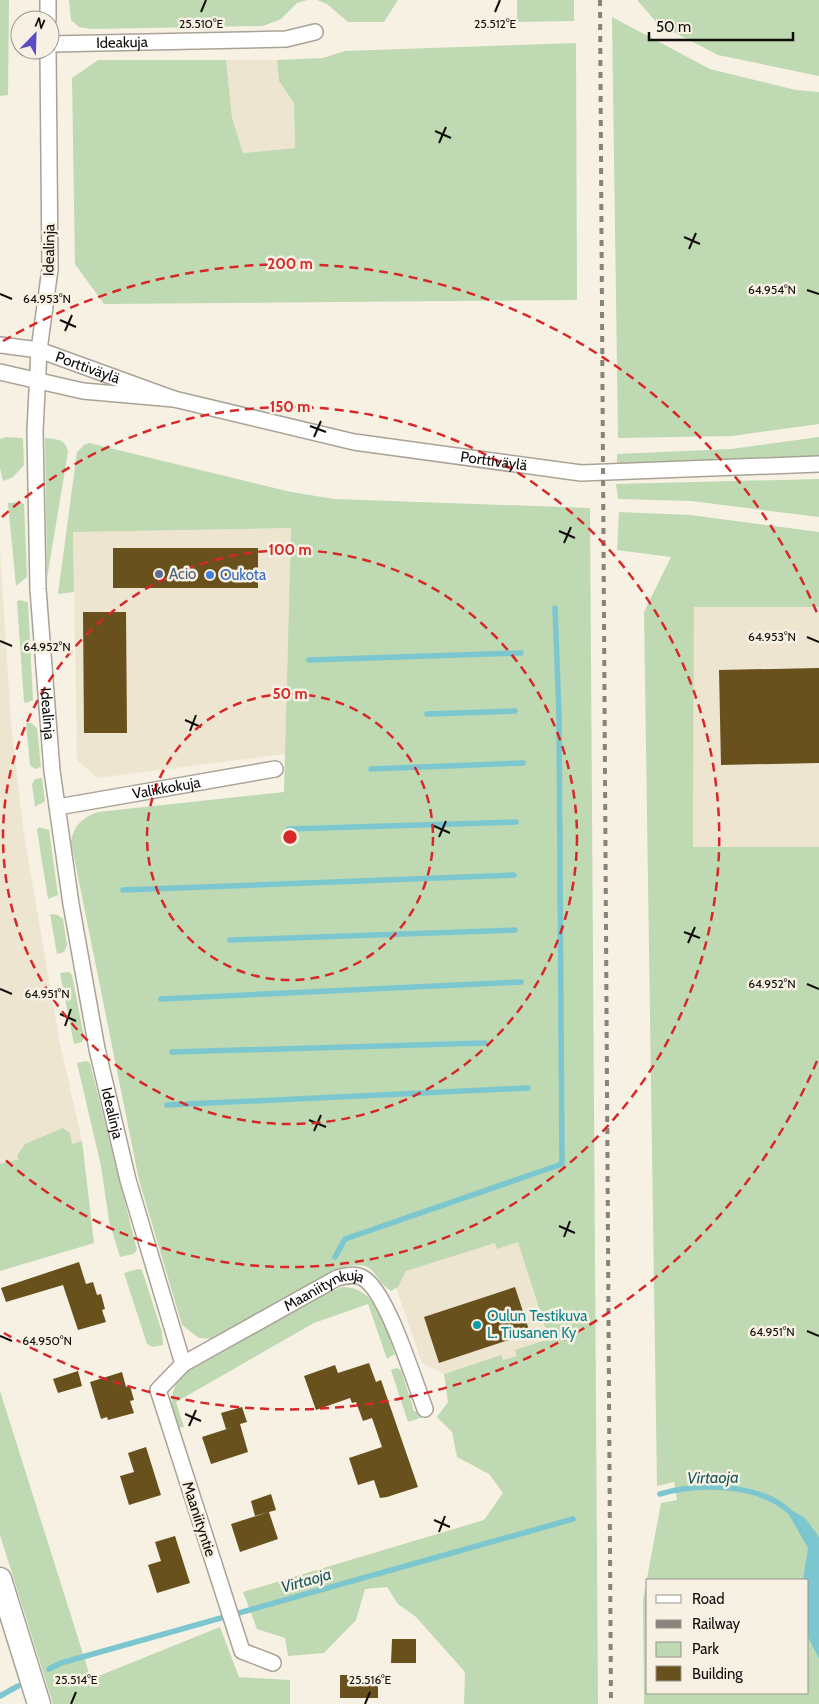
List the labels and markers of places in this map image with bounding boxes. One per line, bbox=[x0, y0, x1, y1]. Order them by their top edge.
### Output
place label: Acio bbox=[169, 565, 196, 583]
place label: Oukota bbox=[220, 566, 267, 584]
marker: Acio bbox=[153, 568, 165, 580]
marker: Oukota bbox=[204, 569, 216, 581]
centre of rings bbox=[281, 828, 299, 846]
place label: Oulun Testikuva L. Tiusanen Ky bbox=[487, 1307, 588, 1342]
marker: Oulun Testikuva L. Tiusanen Ky bbox=[471, 1319, 483, 1331]

